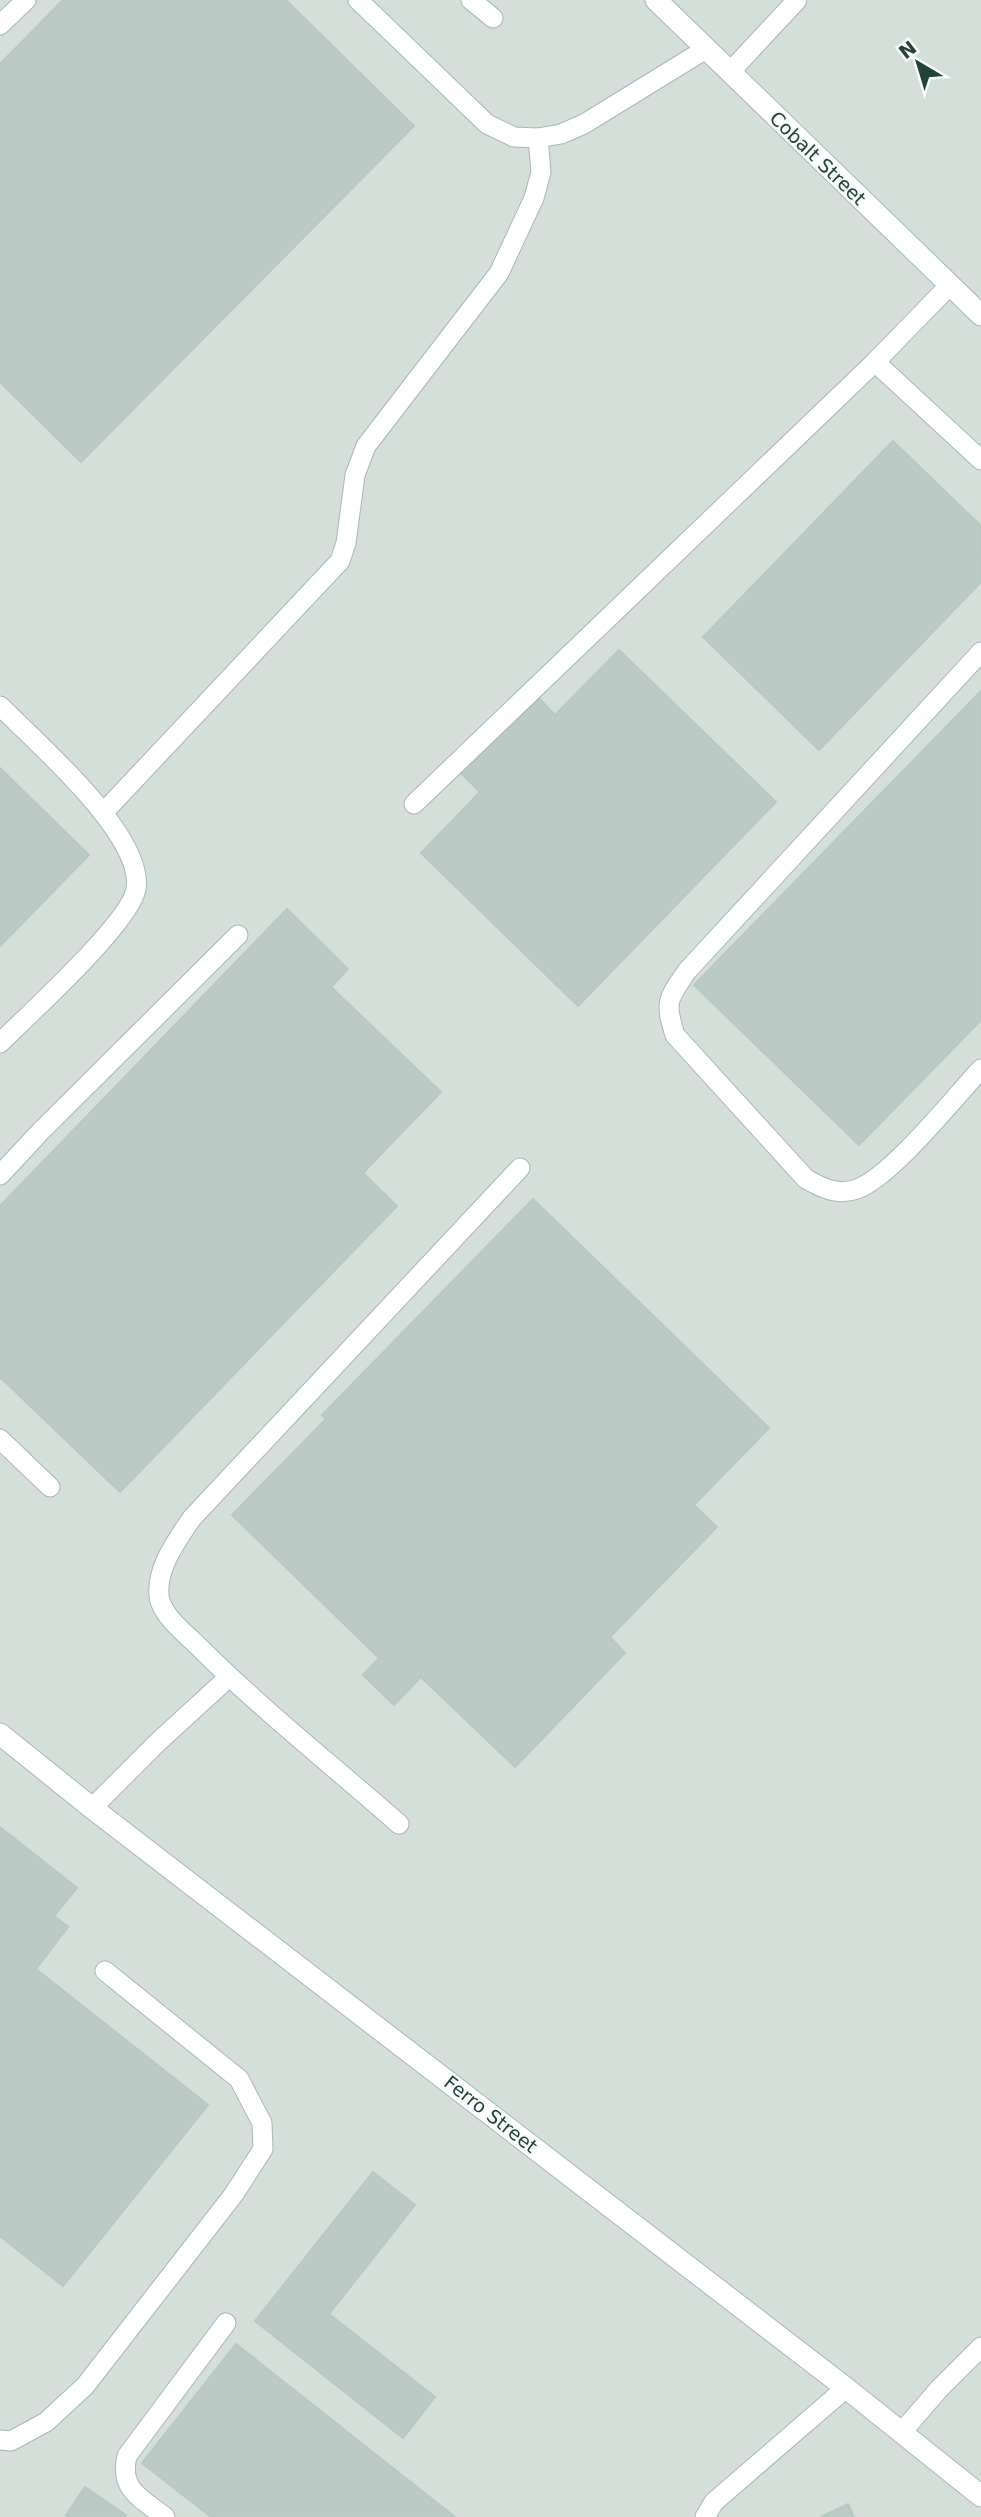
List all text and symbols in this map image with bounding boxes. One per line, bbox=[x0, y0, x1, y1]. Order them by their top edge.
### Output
north arrow bbox=[883, 28, 953, 98]
text: N bbox=[894, 36, 921, 63]
street label: Cobalt Street bbox=[765, 107, 871, 209]
street label: Ferro Street bbox=[440, 2071, 542, 2157]

